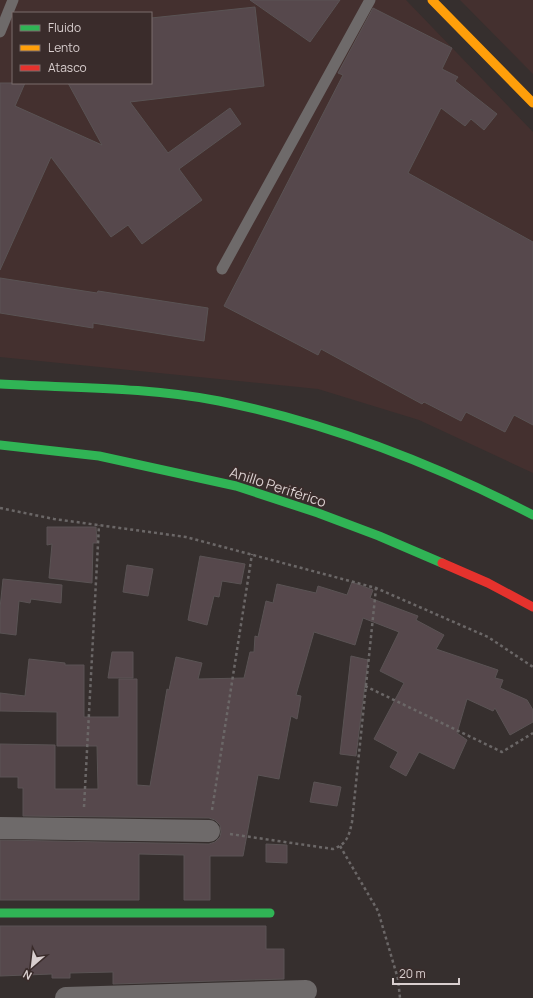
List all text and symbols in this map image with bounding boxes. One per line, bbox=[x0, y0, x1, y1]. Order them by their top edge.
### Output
legend bbox=[12, 12, 152, 84]
text: Fluido bbox=[48, 19, 81, 36]
text: Lento bbox=[48, 39, 80, 56]
text: Atasco bbox=[48, 59, 87, 76]
street label: Anillo Periférico bbox=[228, 462, 329, 511]
north arrow bbox=[12, 946, 52, 986]
scale bar bbox=[393, 960, 459, 986]
text: 20 m bbox=[399, 965, 426, 982]
text: N bbox=[20, 967, 34, 984]

